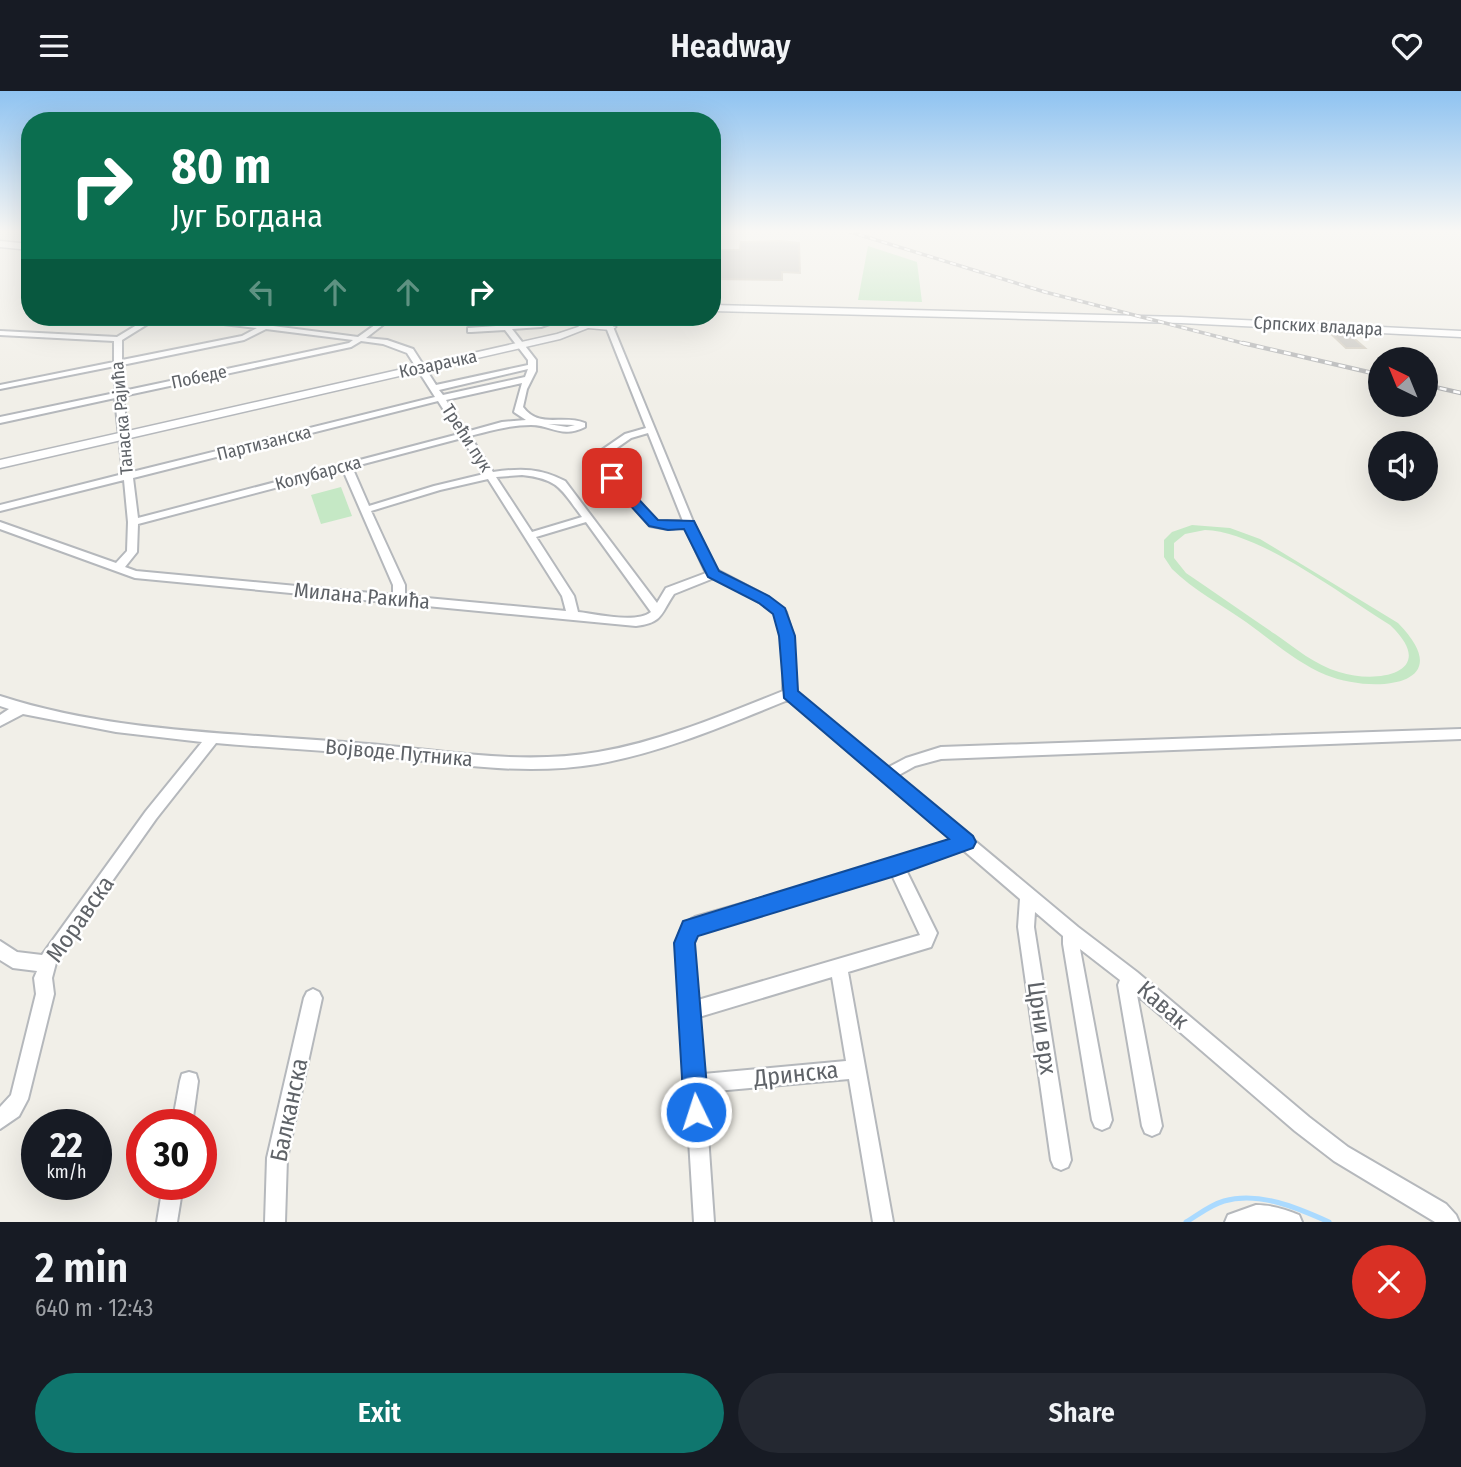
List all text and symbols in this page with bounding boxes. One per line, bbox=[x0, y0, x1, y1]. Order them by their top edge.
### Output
icon: menu bbox=[35, 27, 73, 65]
text: Headway bbox=[670, 27, 791, 65]
icon: heart bbox=[1388, 27, 1426, 65]
text: 80 m bbox=[171, 137, 271, 196]
icon: right bbox=[56, 140, 147, 231]
text: Југ Богдана bbox=[171, 197, 323, 235]
icon: left bbox=[243, 273, 281, 311]
icon: ahead bbox=[316, 273, 354, 311]
icon: ahead bbox=[389, 273, 427, 311]
icon: right bbox=[462, 273, 500, 311]
street label: Српских владара bbox=[1253, 312, 1383, 340]
street label: Козарачка bbox=[397, 345, 479, 383]
north arrow bbox=[1368, 347, 1438, 417]
map controls bbox=[1368, 347, 1438, 501]
street label: Танаска Рајића bbox=[106, 360, 138, 475]
street label: Победе bbox=[169, 360, 229, 394]
street label: Трећи пук bbox=[437, 400, 497, 476]
street label: Партизанска bbox=[214, 421, 314, 465]
button: sound bbox=[1368, 431, 1438, 501]
pin bbox=[582, 448, 642, 508]
street label: Колубарска bbox=[273, 451, 364, 495]
icon: arrive bbox=[593, 459, 631, 497]
street label: Милана Ракића bbox=[293, 577, 431, 615]
street label: Војводе Путника bbox=[324, 734, 474, 772]
street label: Моравска bbox=[40, 870, 120, 968]
street label: Кавак bbox=[1131, 975, 1195, 1035]
street label: Црни врх bbox=[1022, 980, 1062, 1077]
street label: Балканска bbox=[264, 1056, 314, 1164]
street label: Дринска bbox=[751, 1056, 840, 1092]
position arrow bbox=[659, 1075, 733, 1149]
speed limit sign: 30 bbox=[126, 1109, 217, 1200]
text: 22 bbox=[50, 1124, 83, 1166]
text: km/h bbox=[46, 1161, 87, 1183]
text: 2 min bbox=[35, 1243, 128, 1293]
button: close bbox=[1352, 1245, 1426, 1319]
text: 640 m · 12:43 bbox=[35, 1294, 153, 1322]
button: Exit bbox=[35, 1373, 724, 1453]
button: Share bbox=[738, 1373, 1426, 1453]

